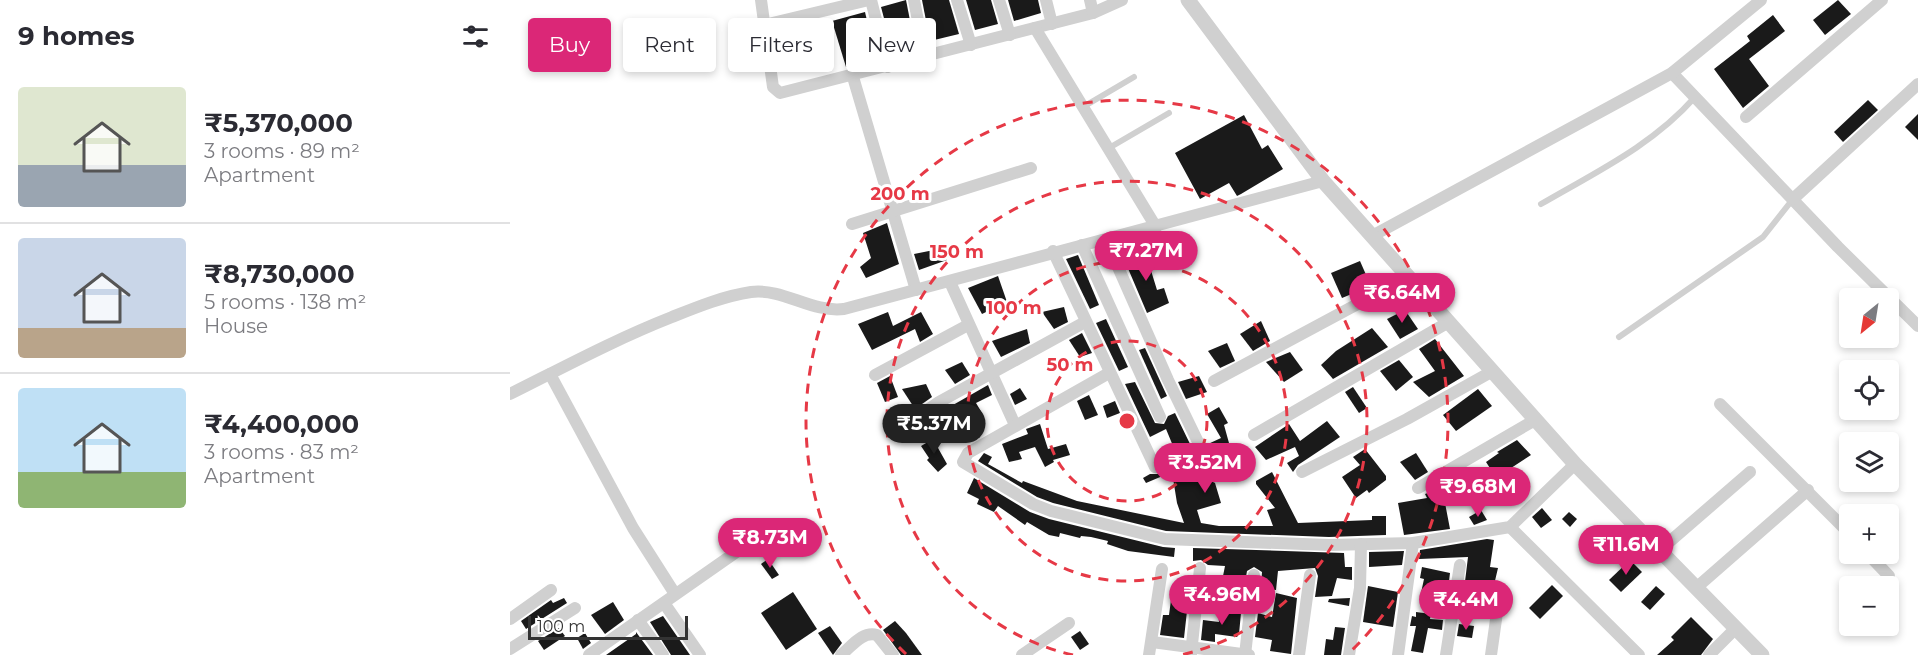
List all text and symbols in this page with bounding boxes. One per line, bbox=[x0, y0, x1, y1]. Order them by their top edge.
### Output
chip: Buy bbox=[528, 18, 611, 72]
chip: Rent bbox=[623, 18, 716, 72]
chip: Filters bbox=[728, 18, 834, 72]
chip: New bbox=[846, 18, 936, 72]
text: 9 homes bbox=[18, 20, 135, 52]
icon: filters bbox=[459, 20, 492, 53]
text: ₹5,370,000 bbox=[204, 107, 353, 139]
icon: home bbox=[66, 111, 138, 183]
text: 3 rooms · 89 m² bbox=[204, 139, 360, 163]
text: Apartment bbox=[204, 163, 315, 187]
text: 200 m bbox=[870, 183, 930, 205]
pin: ₹7.27M bbox=[1097, 231, 1195, 282]
text: ₹7.27M bbox=[1109, 238, 1183, 262]
text: 150 m bbox=[930, 241, 984, 263]
text: ₹8,730,000 bbox=[204, 258, 355, 290]
icon: home bbox=[66, 262, 138, 334]
pin: ₹6.64M bbox=[1353, 273, 1451, 324]
text: ₹6.64M bbox=[1363, 280, 1441, 304]
north arrow bbox=[1839, 288, 1899, 348]
map controls bbox=[1839, 288, 1899, 636]
text: 5 rooms · 138 m² bbox=[204, 290, 366, 314]
text: 100 m bbox=[986, 297, 1042, 319]
text: House bbox=[204, 314, 268, 338]
text: 50 m bbox=[1047, 354, 1093, 376]
button: locate bbox=[1839, 360, 1899, 420]
pin: ₹5.37M bbox=[885, 404, 983, 455]
text: ₹4,400,000 bbox=[204, 408, 359, 440]
text: ₹5.37M bbox=[897, 411, 972, 435]
centre of rings bbox=[1117, 411, 1137, 431]
icon: home bbox=[66, 412, 138, 484]
button: layers bbox=[1839, 432, 1899, 492]
text: 3 rooms · 83 m² bbox=[204, 440, 359, 464]
pin: ₹3.52M bbox=[1156, 443, 1254, 494]
text: ₹3.52M bbox=[1168, 450, 1242, 474]
text: Apartment bbox=[204, 464, 315, 488]
pin: ₹9.68M bbox=[1429, 467, 1527, 518]
text: ₹9.68M bbox=[1440, 474, 1516, 498]
button: + bbox=[1839, 504, 1899, 564]
pin: ₹8.73M bbox=[721, 518, 819, 569]
text: ₹8.73M bbox=[732, 525, 808, 549]
pin: ₹11.6M bbox=[1577, 525, 1675, 576]
text: ₹11.6M bbox=[1592, 532, 1660, 556]
pin: ₹4.96M bbox=[1173, 575, 1271, 626]
button: − bbox=[1839, 576, 1899, 636]
pin: ₹4.4M bbox=[1424, 580, 1508, 631]
text: ₹4.96M bbox=[1183, 582, 1261, 606]
text: ₹4.4M bbox=[1433, 587, 1499, 611]
scale bar bbox=[528, 613, 688, 640]
text: 100 m bbox=[537, 617, 585, 636]

